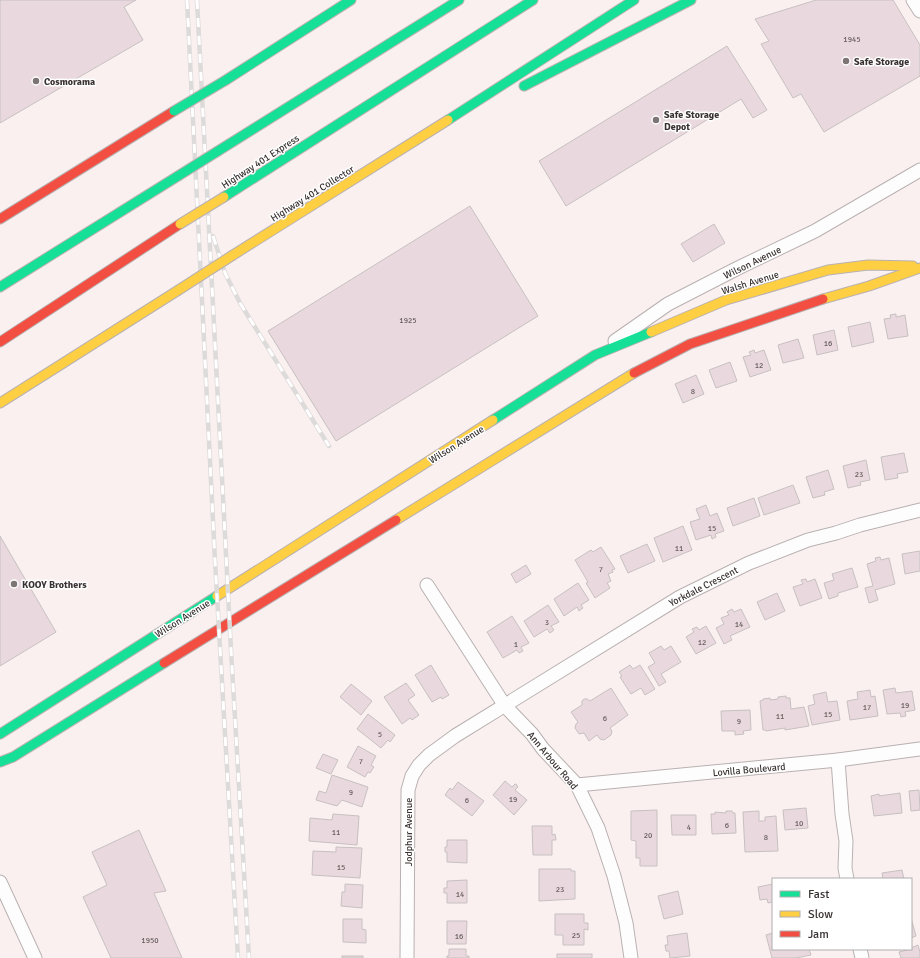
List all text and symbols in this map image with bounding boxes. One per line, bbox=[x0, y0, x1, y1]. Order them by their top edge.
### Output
house number: 1945 bbox=[843, 34, 861, 44]
marker: Safe Storage bbox=[841, 56, 851, 66]
place label: Safe Storage bbox=[854, 56, 909, 68]
marker: Cosmorama bbox=[31, 76, 41, 86]
place label: Cosmorama bbox=[44, 76, 95, 88]
place label: Safe Storage Depot bbox=[664, 109, 719, 133]
marker: Safe Storage Depot bbox=[651, 115, 661, 125]
street label: Highway 401 Express bbox=[219, 132, 302, 191]
street label: Highway 401 Collector bbox=[269, 163, 357, 224]
street label: Wilson Avenue bbox=[722, 244, 783, 282]
street label: Walsh Avenue bbox=[720, 269, 780, 297]
house number: 1925 bbox=[399, 315, 417, 325]
house number: 16 bbox=[824, 338, 832, 348]
house number: 12 bbox=[755, 360, 763, 370]
house number: 8 bbox=[691, 386, 695, 396]
street label: Wilson Avenue bbox=[427, 423, 486, 467]
house number: 23 bbox=[855, 469, 863, 479]
house number: 15 bbox=[708, 523, 716, 533]
house number: 11 bbox=[675, 543, 683, 553]
house number: 7 bbox=[599, 564, 603, 574]
street label: Yorkdale Crescent bbox=[667, 564, 741, 610]
marker: KOOY Brothers bbox=[9, 579, 19, 589]
place label: KOOY Brothers bbox=[22, 579, 87, 591]
street label: Wilson Avenue bbox=[153, 597, 212, 641]
house number: 3 bbox=[545, 617, 549, 627]
house number: 14 bbox=[735, 619, 744, 629]
house number: 12 bbox=[698, 637, 706, 647]
house number: 1 bbox=[514, 639, 518, 649]
house number: 19 bbox=[901, 700, 909, 710]
house number: 17 bbox=[863, 702, 871, 712]
house number: 15 bbox=[824, 709, 832, 719]
house number: 11 bbox=[776, 711, 784, 721]
house number: 6 bbox=[603, 713, 607, 723]
house number: 9 bbox=[737, 716, 741, 726]
house number: 5 bbox=[378, 729, 382, 739]
street label: Ann Arbour Road bbox=[524, 729, 580, 792]
house number: 7 bbox=[359, 756, 363, 766]
street label: Lovilla Boulevard bbox=[712, 761, 786, 779]
house number: 9 bbox=[349, 787, 353, 797]
house number: 19 bbox=[509, 794, 517, 804]
house number: 6 bbox=[465, 795, 469, 805]
street label: Jodphur Avenue bbox=[403, 798, 415, 866]
house number: 10 bbox=[795, 818, 803, 828]
house number: 6 bbox=[725, 820, 729, 830]
house number: 4 bbox=[687, 822, 692, 832]
house number: 11 bbox=[332, 827, 340, 837]
house number: 20 bbox=[644, 830, 652, 840]
house number: 8 bbox=[764, 832, 768, 842]
house number: 15 bbox=[337, 862, 345, 872]
legend bbox=[772, 878, 912, 950]
house number: 23 bbox=[556, 884, 564, 894]
text: Fast bbox=[808, 887, 829, 902]
house number: 14 bbox=[456, 889, 465, 899]
text: Slow bbox=[808, 907, 833, 922]
text: Jam bbox=[808, 927, 829, 942]
house number: 25 bbox=[572, 930, 580, 940]
house number: 16 bbox=[455, 931, 463, 941]
house number: 1950 bbox=[141, 935, 159, 945]

